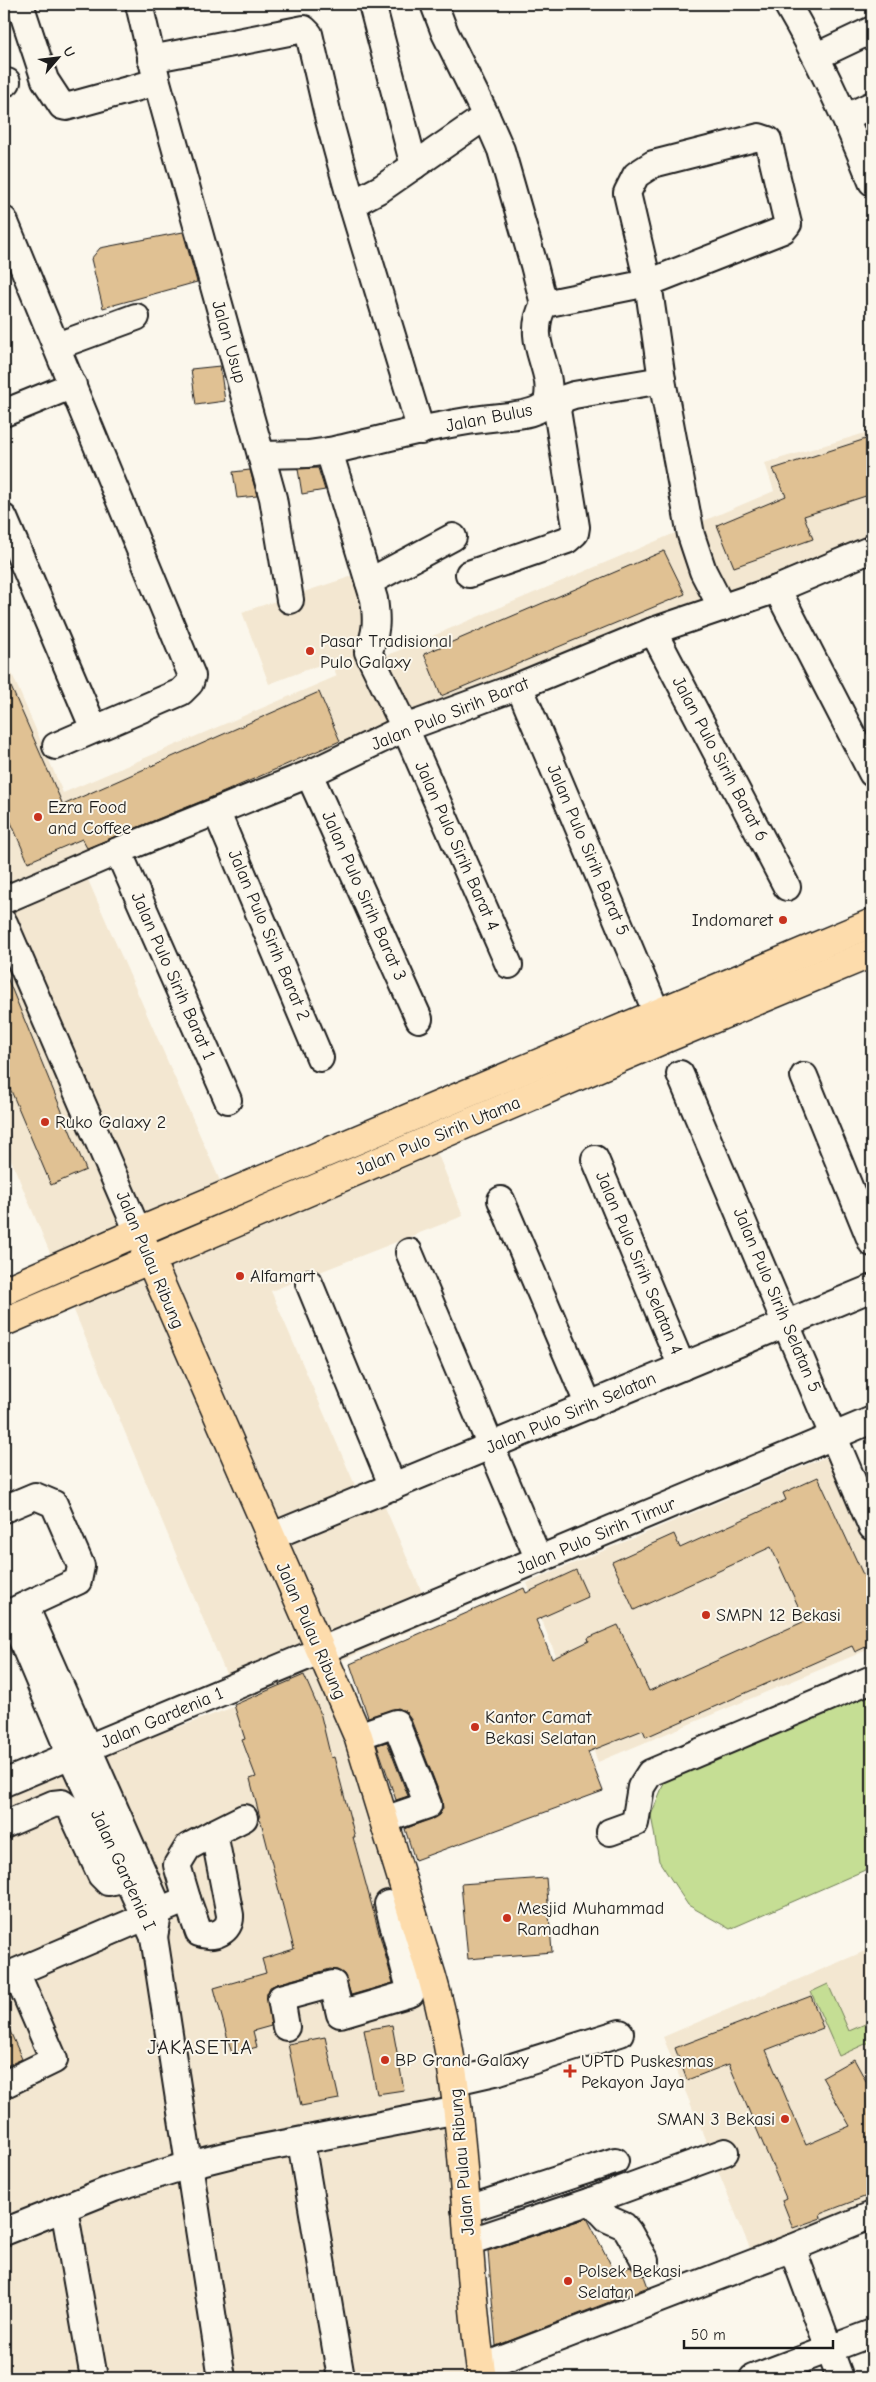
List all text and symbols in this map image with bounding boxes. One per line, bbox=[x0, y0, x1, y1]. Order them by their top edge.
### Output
north arrow bbox=[32, 32, 82, 82]
text: U bbox=[59, 44, 79, 60]
street label: Jalan Usup bbox=[207, 298, 251, 386]
street label: Jalan Bulus bbox=[444, 399, 534, 437]
place label: Pasar Tradisional Pulo Galaxy bbox=[320, 631, 452, 673]
marker: Pasar Tradisional Pulo Galaxy bbox=[304, 645, 316, 657]
street label: Jalan Pulo Sirih Barat bbox=[368, 672, 533, 755]
street label: Jalan Pulo Sirih Barat 6 bbox=[668, 673, 772, 845]
street label: Jalan Pulo Sirih Barat 4 bbox=[410, 758, 504, 934]
street label: Jalan Pulo Sirih Barat 5 bbox=[542, 761, 634, 939]
place label: Ezra Food and Coffee bbox=[48, 797, 131, 839]
street label: Jalan Pulo Sirih Barat 3 bbox=[317, 808, 411, 984]
marker: Ezra Food and Coffee bbox=[32, 811, 44, 823]
street label: Jalan Pulo Sirih Barat 2 bbox=[223, 846, 315, 1024]
street label: Jalan Pulo Sirih Barat 1 bbox=[127, 889, 219, 1063]
place label: Indomaret bbox=[692, 910, 774, 931]
marker: Indomaret bbox=[777, 914, 789, 926]
street label: Jalan Pulo Sirih Utama bbox=[352, 1092, 524, 1180]
place label: Ruko Galaxy 2 bbox=[55, 1112, 166, 1133]
marker: Ruko Galaxy 2 bbox=[39, 1116, 51, 1128]
street label: Jalan Pulo Sirih Selatan 4 bbox=[591, 1168, 687, 1358]
street label: Jalan Pulau Ribung bbox=[112, 1188, 188, 1332]
street label: Jalan Pulo Sirih Selatan 5 bbox=[729, 1205, 825, 1395]
place label: Alfamart bbox=[250, 1266, 316, 1287]
marker: Alfamart bbox=[234, 1270, 246, 1282]
street label: Jalan Pulo Sirih Selatan bbox=[483, 1368, 659, 1458]
street label: Jalan Pulo Sirih Timur bbox=[513, 1493, 680, 1579]
street label: Jalan Pulau Ribung bbox=[271, 1559, 351, 1703]
place label: SMPN 12 Bekasi bbox=[716, 1605, 841, 1626]
marker: SMPN 12 Bekasi bbox=[700, 1609, 712, 1621]
street label: Jalan Gardenia 1 bbox=[98, 1683, 226, 1753]
place label: Kantor Camat Bekasi Selatan bbox=[485, 1707, 596, 1749]
marker: Kantor Camat Bekasi Selatan bbox=[469, 1721, 481, 1733]
street label: Jalan Gardenia I bbox=[86, 1806, 160, 1934]
place label: Mesjid Muhammad Ramadhan bbox=[517, 1898, 664, 1940]
marker: Mesjid Muhammad Ramadhan bbox=[501, 1912, 513, 1924]
district label: JAKASETIA bbox=[147, 2036, 253, 2059]
place label: BP Grand Galaxy bbox=[395, 2050, 530, 2071]
place label: UPTD Puskesmas Pekayon Jaya bbox=[581, 2051, 714, 2093]
marker: BP Grand Galaxy bbox=[379, 2054, 391, 2066]
marker: UPTD Puskesmas Pekayon Jaya bbox=[563, 2064, 577, 2078]
street label: Jalan Pulau Ribung bbox=[445, 2088, 479, 2236]
place label: SMAN 3 Bekasi bbox=[657, 2109, 775, 2130]
marker: SMAN 3 Bekasi bbox=[779, 2113, 791, 2125]
place label: Polsek Bekasi Selatan bbox=[578, 2261, 681, 2303]
marker: Polsek Bekasi Selatan bbox=[562, 2275, 574, 2287]
scale bar bbox=[684, 2317, 832, 2349]
text: 50 m bbox=[691, 2326, 726, 2344]

